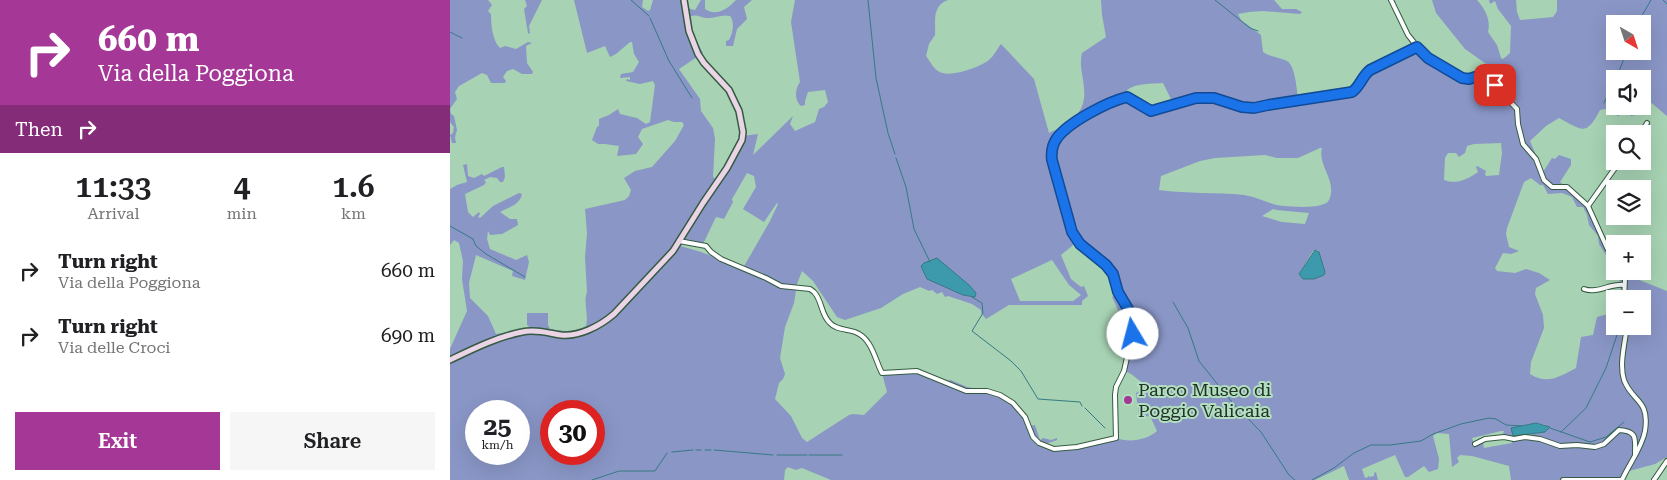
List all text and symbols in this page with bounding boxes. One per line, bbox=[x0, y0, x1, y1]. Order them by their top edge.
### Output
north arrow bbox=[1606, 15, 1651, 60]
map controls bbox=[1606, 15, 1651, 335]
text: 660 m bbox=[98, 19, 199, 60]
icon: right bbox=[15, 20, 80, 85]
text: Via della Poggiona bbox=[98, 61, 294, 86]
pin bbox=[1474, 64, 1516, 106]
button: sound bbox=[1606, 70, 1651, 115]
icon: arrive bbox=[1481, 71, 1509, 99]
icon: right bbox=[73, 115, 101, 143]
text: Then bbox=[15, 118, 63, 141]
button: search bbox=[1606, 125, 1651, 170]
text: 11:33 bbox=[75, 169, 151, 204]
text: 4 bbox=[233, 169, 250, 204]
text: 1.6 bbox=[332, 169, 375, 204]
button: layers bbox=[1606, 180, 1651, 225]
text: Arrival bbox=[87, 204, 139, 223]
text: min bbox=[227, 204, 257, 223]
text: km bbox=[341, 204, 366, 223]
button: + bbox=[1606, 235, 1651, 280]
text: Turn right bbox=[58, 250, 158, 273]
icon: right bbox=[15, 257, 43, 285]
text: 660 m bbox=[381, 259, 435, 282]
text: Via della Poggiona bbox=[58, 273, 200, 292]
button: − bbox=[1606, 290, 1651, 335]
position arrow bbox=[1106, 307, 1158, 359]
text: Turn right bbox=[58, 315, 158, 338]
icon: right bbox=[15, 322, 43, 350]
text: 690 m bbox=[381, 324, 435, 347]
text: Via delle Croci bbox=[58, 338, 170, 357]
place label: Parco Museo di Poggio Valicaia bbox=[1138, 379, 1272, 421]
marker: Parco Museo di Poggio Valicaia bbox=[1122, 394, 1134, 406]
speed limit sign: 30 bbox=[540, 400, 605, 465]
button: Exit bbox=[15, 412, 220, 470]
button: Share bbox=[230, 412, 435, 470]
text: 25 bbox=[483, 412, 512, 441]
text: km/h bbox=[481, 438, 514, 452]

